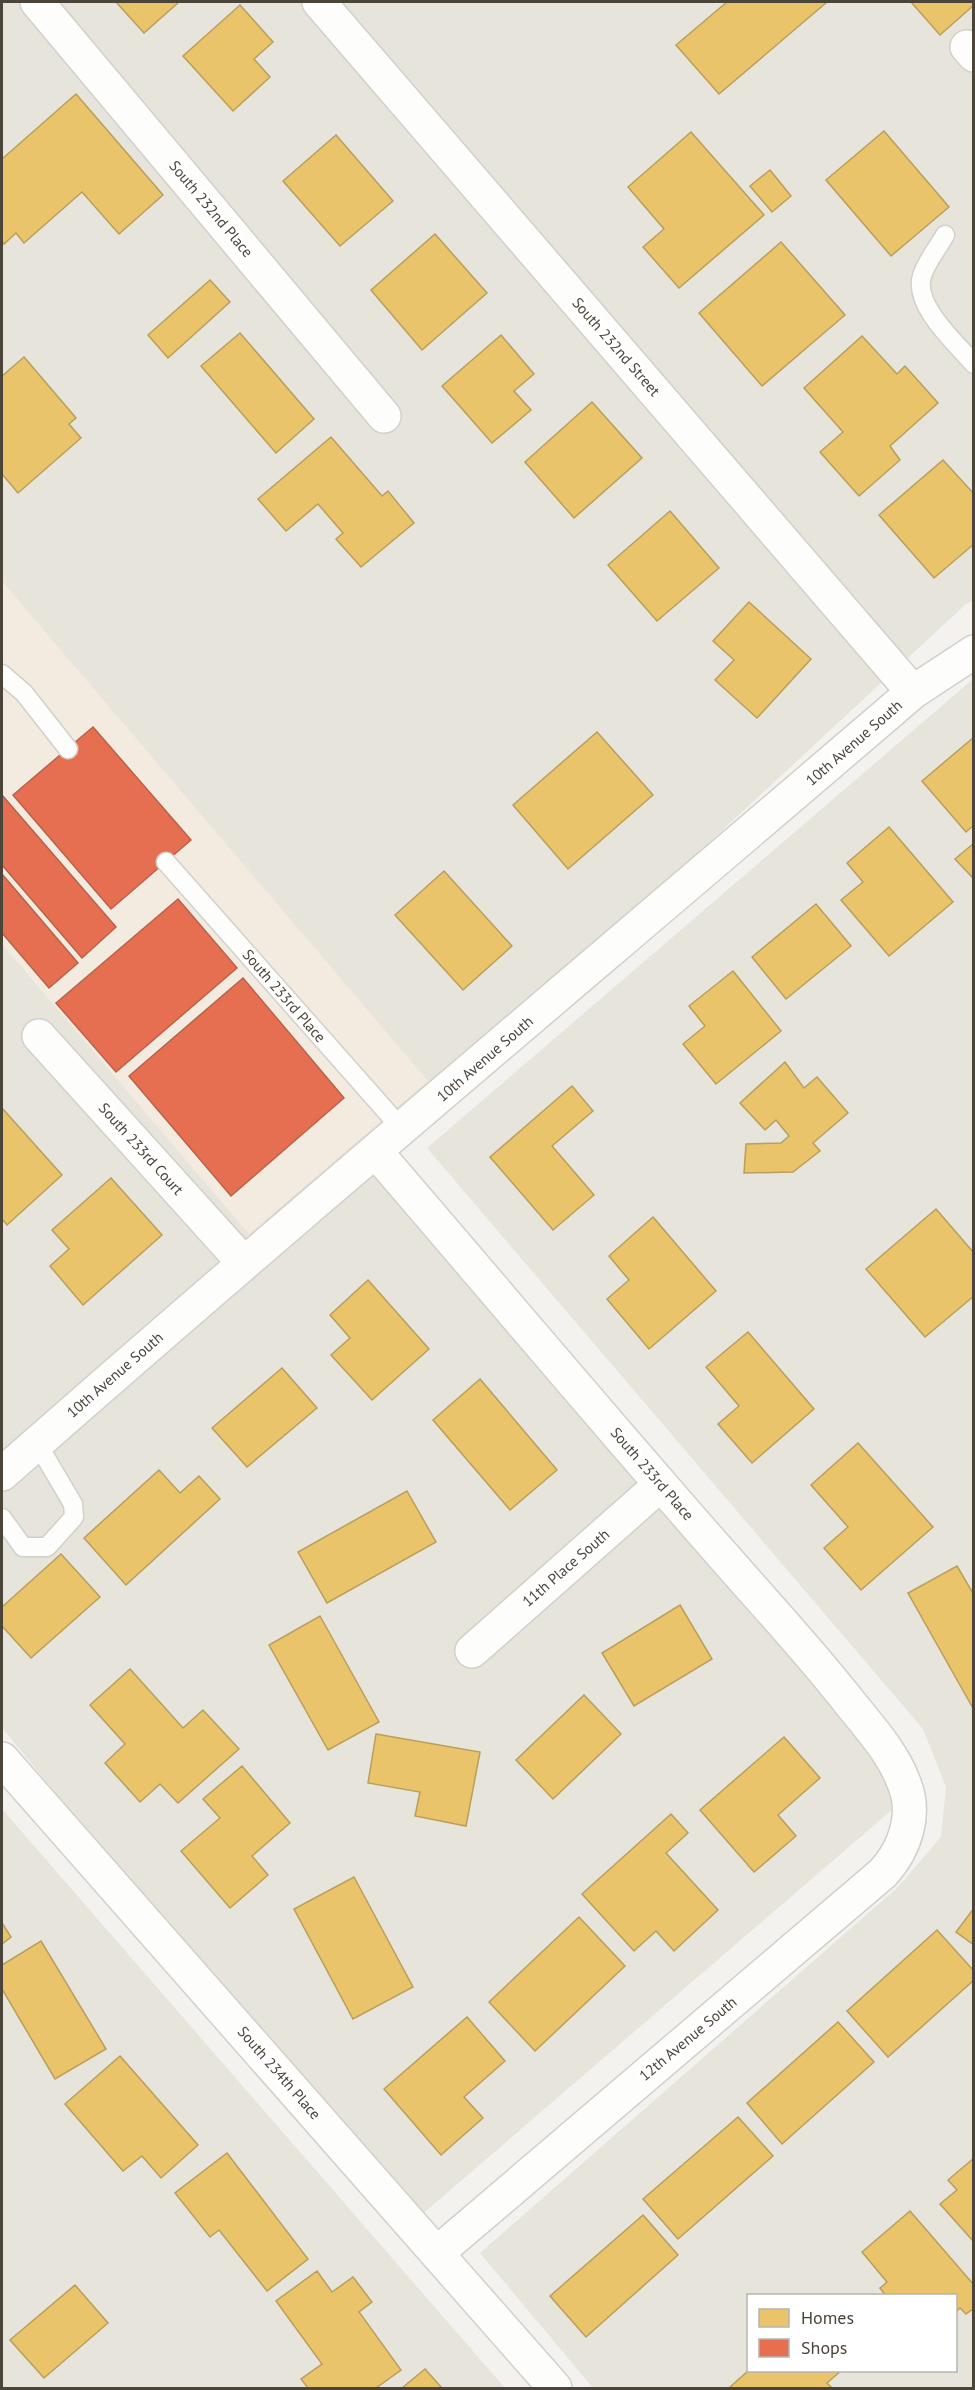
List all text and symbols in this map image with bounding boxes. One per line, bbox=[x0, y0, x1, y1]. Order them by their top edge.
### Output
street label: South 232nd Place bbox=[165, 156, 257, 261]
street label: South 232nd Street bbox=[568, 293, 664, 400]
street label: 10th Avenue South bbox=[802, 696, 906, 790]
street label: South 233rd Place bbox=[239, 945, 330, 1046]
street label: 10th Avenue South bbox=[433, 1012, 537, 1106]
street label: South 233rd Court bbox=[95, 1099, 188, 1199]
street label: 10th Avenue South bbox=[63, 1328, 167, 1422]
street label: South 233rd Place bbox=[607, 1423, 698, 1524]
street label: 11th Place South bbox=[518, 1525, 613, 1611]
street label: 12th Avenue South bbox=[635, 1992, 740, 2085]
street label: South 234th Place bbox=[234, 2022, 325, 2123]
legend bbox=[747, 2294, 957, 2372]
text: Homes bbox=[801, 2306, 854, 2329]
text: Shops bbox=[801, 2336, 847, 2359]

